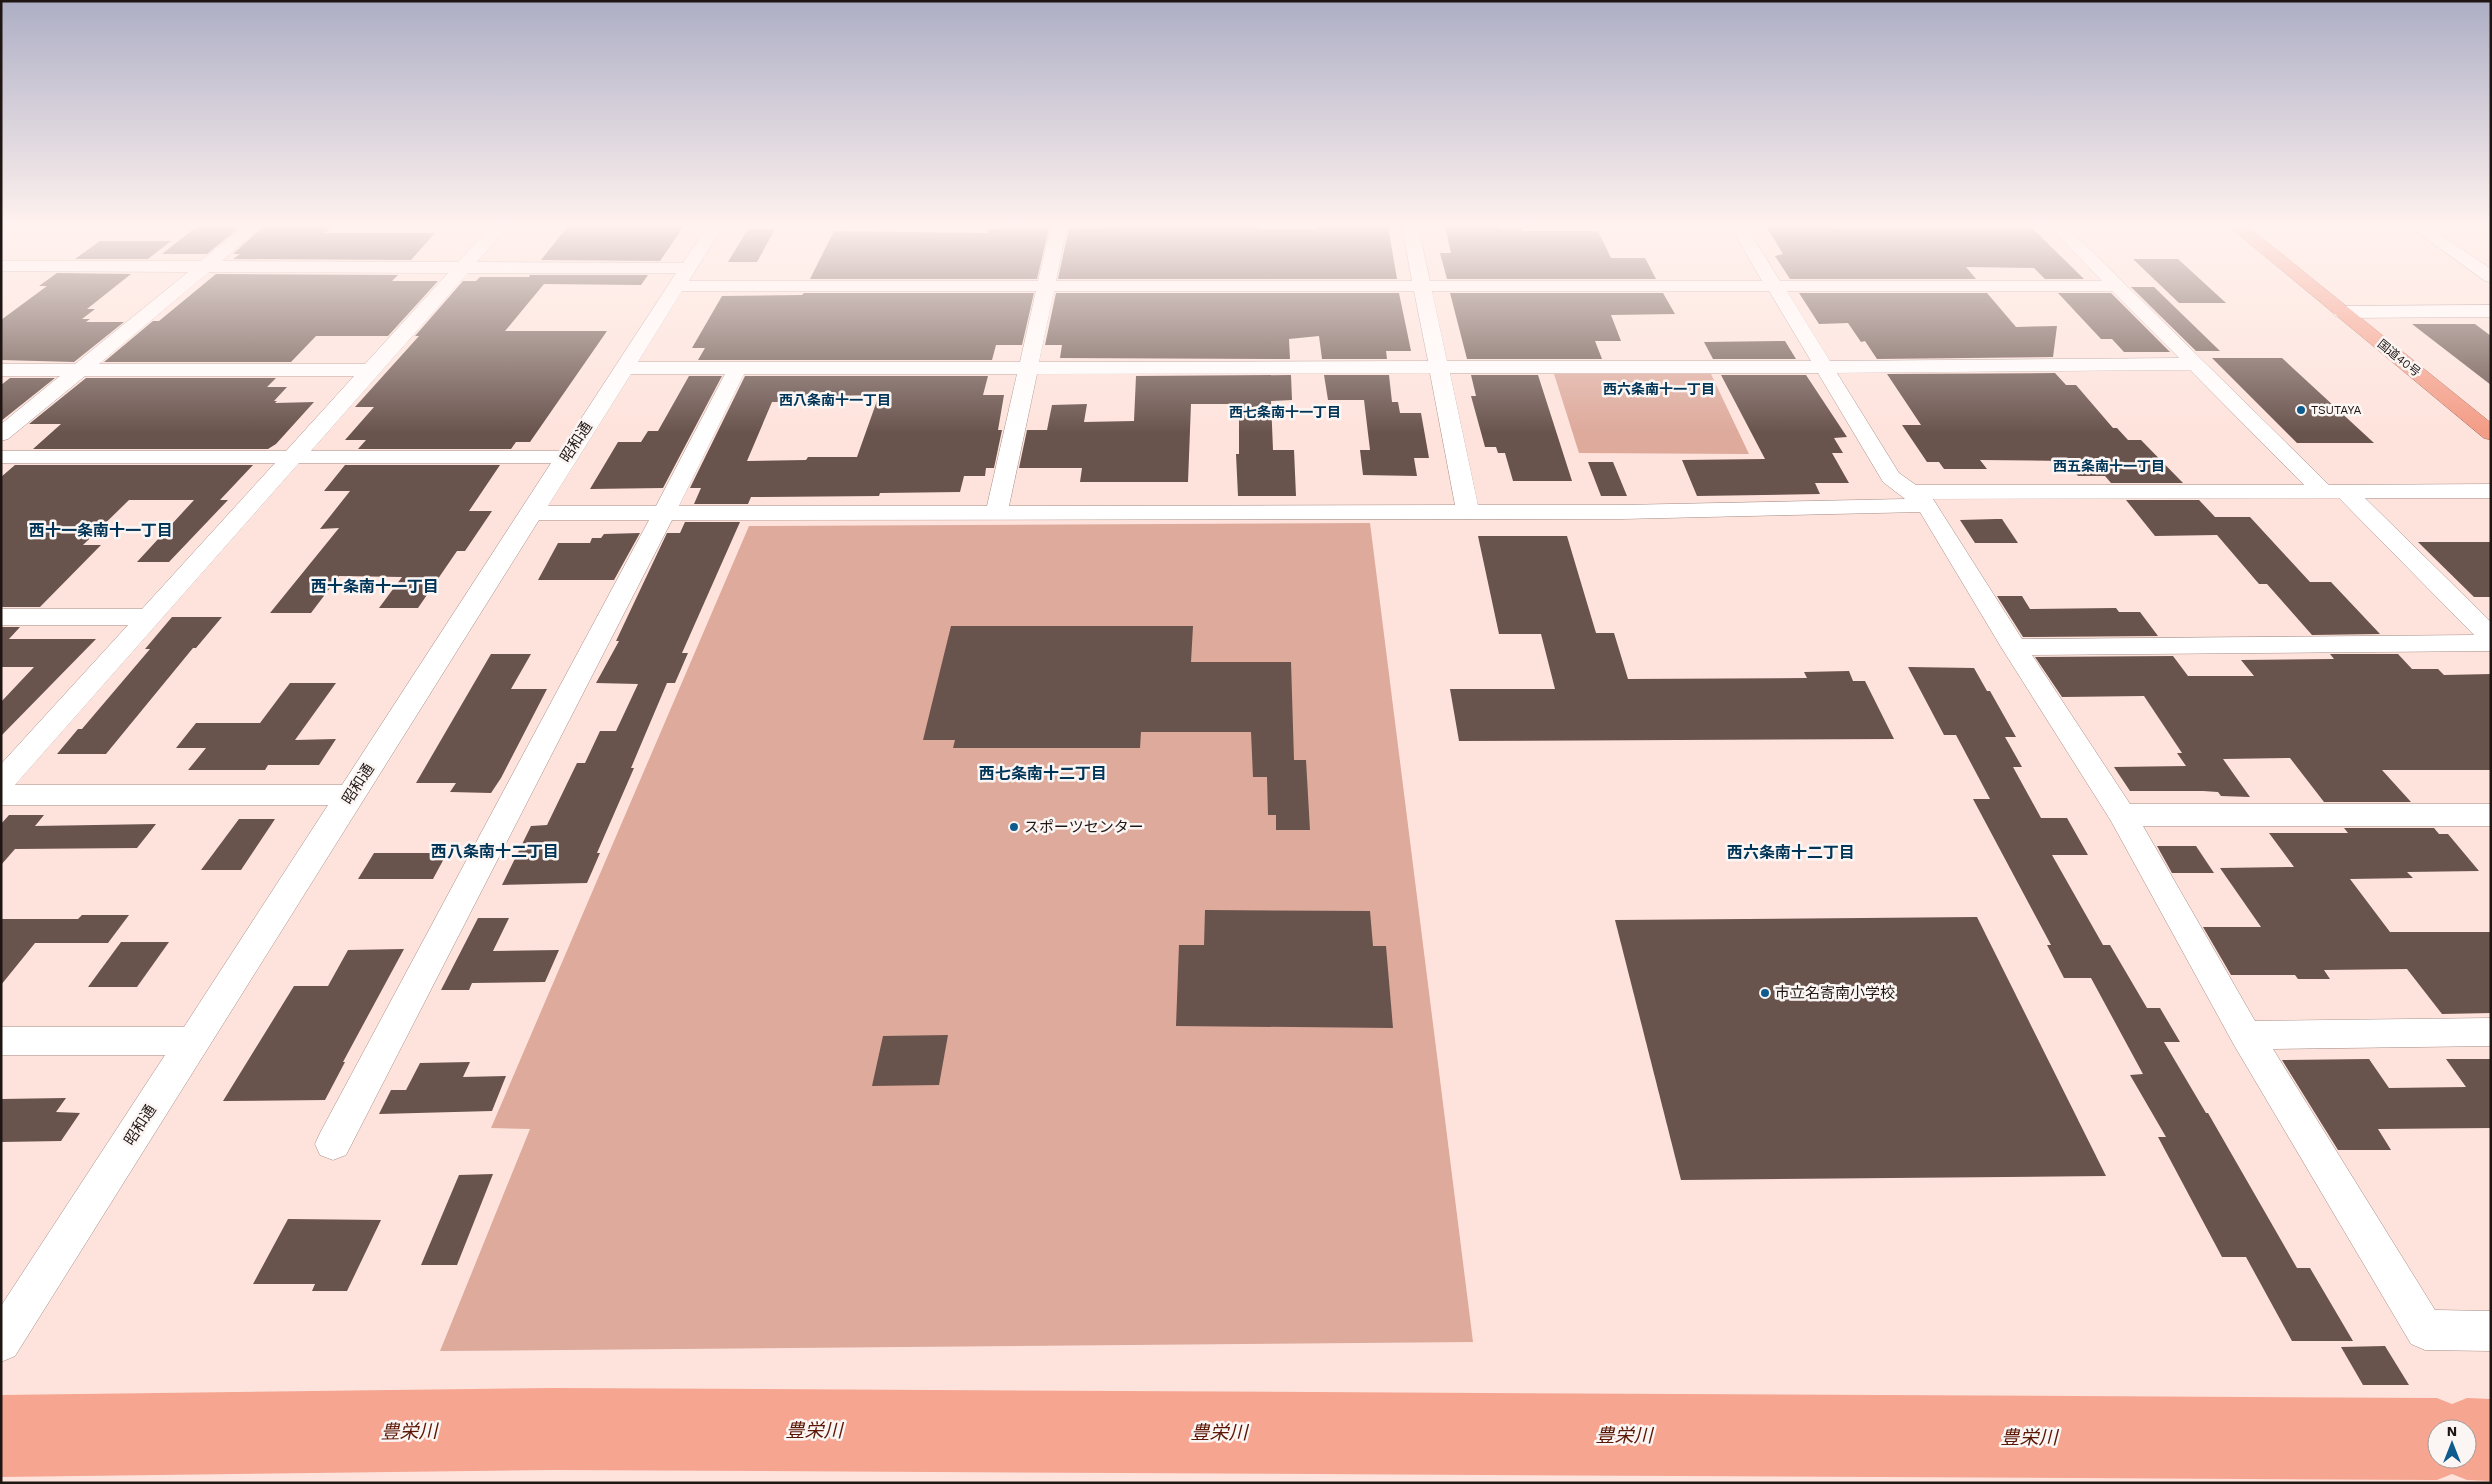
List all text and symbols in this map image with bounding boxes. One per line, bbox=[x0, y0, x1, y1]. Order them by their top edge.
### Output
street label: 国道40号 bbox=[2375, 337, 2423, 379]
district label: 西六条南十一丁目 bbox=[1603, 381, 1715, 397]
district label: 西八条南十一丁目 bbox=[779, 392, 891, 408]
place label: TSUTAYA bbox=[2311, 403, 2361, 417]
district label: 西七条南十一丁目 bbox=[1229, 404, 1341, 420]
marker: TSUTAYA bbox=[2295, 404, 2307, 416]
street label: 昭和通 bbox=[556, 418, 596, 466]
district label: 西五条南十一丁目 bbox=[2053, 458, 2165, 474]
district label: 西十一条南十一丁目 bbox=[29, 521, 173, 540]
district label: 西十条南十一丁目 bbox=[311, 577, 439, 596]
street label: 昭和通 bbox=[338, 760, 378, 808]
district label: 西七条南十二丁目 bbox=[979, 764, 1107, 783]
place label: スポーツセンター bbox=[1024, 818, 1144, 836]
marker: スポーツセンター bbox=[1008, 821, 1020, 833]
district label: 西八条南十二丁目 bbox=[431, 842, 559, 861]
district label: 西六条南十二丁目 bbox=[1727, 843, 1855, 862]
place label: 市立名寄南小学校 bbox=[1775, 984, 1895, 1002]
marker: 市立名寄南小学校 bbox=[1759, 987, 1771, 999]
street label: 昭和通 bbox=[120, 1101, 160, 1149]
water label: 豊栄川 bbox=[380, 1419, 440, 1443]
water label: 豊栄川 bbox=[785, 1419, 844, 1442]
north arrow bbox=[2427, 1419, 2477, 1469]
water label: 豊栄川 bbox=[1190, 1421, 1249, 1444]
text: N bbox=[2447, 1423, 2457, 1439]
water label: 豊栄川 bbox=[1595, 1424, 1654, 1447]
water label: 豊栄川 bbox=[2000, 1426, 2059, 1449]

